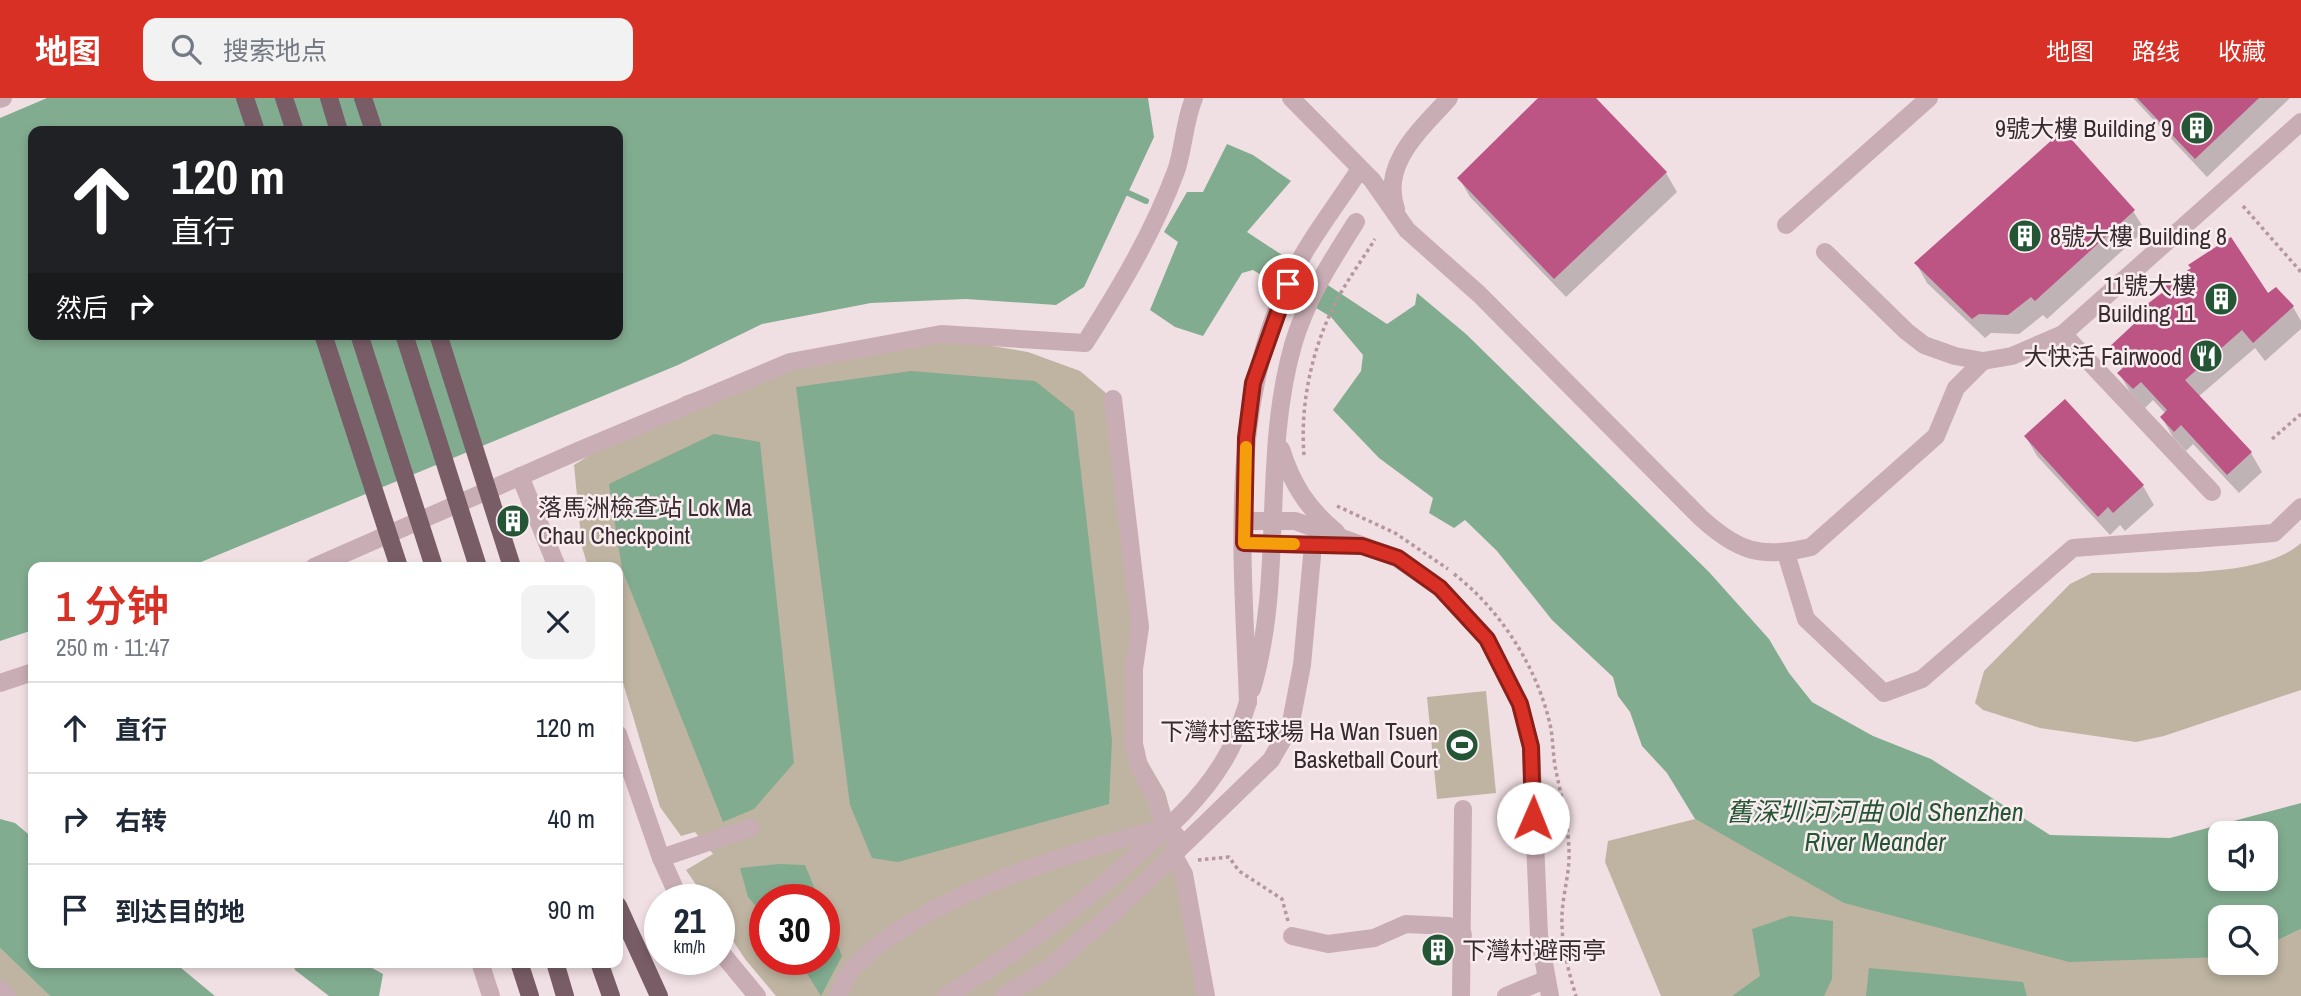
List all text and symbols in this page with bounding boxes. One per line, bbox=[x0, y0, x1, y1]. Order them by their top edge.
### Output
search box bbox=[143, 18, 633, 81]
text: 地图 bbox=[35, 29, 101, 73]
icon: search bbox=[167, 30, 205, 68]
text: 搜索地点 bbox=[223, 33, 327, 68]
text: 地图 bbox=[2046, 35, 2094, 67]
text: 路线 bbox=[2132, 35, 2180, 67]
text: 收藏 bbox=[2218, 35, 2266, 67]
building icon: 9號大樓 Building 9 bbox=[2178, 109, 2216, 147]
place label: 9號大樓 Building 9 bbox=[1995, 112, 2172, 144]
text: 120 m bbox=[171, 143, 285, 209]
icon: ahead bbox=[56, 154, 147, 245]
text: 直行 bbox=[171, 210, 235, 253]
building icon: 8號大樓 Building 8 bbox=[2006, 217, 2044, 255]
place label: 8號大樓 Building 8 bbox=[2050, 220, 2227, 252]
pin bbox=[1258, 254, 1318, 314]
icon: arrive bbox=[1269, 265, 1307, 303]
place label: 11號大樓 Building 11 bbox=[2098, 269, 2196, 329]
building icon: 11號大樓 Building 11 bbox=[2202, 280, 2240, 318]
icon: right bbox=[122, 287, 160, 325]
text: 然后 bbox=[56, 290, 108, 325]
restaurant icon: 大快活 Fairwood bbox=[2187, 337, 2225, 375]
place label: 大快活 Fairwood bbox=[2023, 340, 2182, 372]
place label: 落馬洲檢查站 Lok Ma Chau Checkpoint bbox=[538, 491, 752, 551]
building icon: 落馬洲檢查站 Lok Ma Chau Checkpoint bbox=[494, 502, 532, 540]
text: 1 分钟 bbox=[56, 578, 169, 634]
button: close bbox=[521, 585, 595, 659]
text: 250 m · 11:47 bbox=[56, 632, 170, 663]
icon: ahead bbox=[56, 709, 94, 747]
text: 120 m bbox=[536, 710, 595, 745]
text: 直行 bbox=[115, 712, 167, 747]
place label: 下灣村籃球場 Ha Wan Tsuen Basketball Court bbox=[1160, 715, 1439, 775]
sports icon: 下灣村籃球場 Ha Wan Tsuen Basketball Court bbox=[1443, 726, 1481, 764]
position arrow bbox=[1496, 781, 1570, 855]
water label: 舊深圳河河曲 Old Shenzhen River Meander bbox=[1726, 794, 2024, 859]
icon: right bbox=[56, 800, 94, 838]
text: 40 m bbox=[548, 801, 595, 836]
text: 右转 bbox=[115, 803, 167, 838]
map controls bbox=[2208, 821, 2278, 975]
button: sound bbox=[2208, 821, 2278, 891]
speed limit sign: 30 bbox=[749, 884, 840, 975]
icon: arrive bbox=[56, 891, 94, 929]
text: 90 m bbox=[548, 892, 595, 927]
text: 到达目的地 bbox=[115, 894, 245, 929]
text: 21 bbox=[674, 897, 705, 944]
button: search bbox=[2208, 905, 2278, 975]
building icon: 下灣村避雨亭 bbox=[1419, 931, 1457, 969]
text: km/h bbox=[674, 934, 706, 959]
place label: 下灣村避雨亭 bbox=[1462, 934, 1606, 966]

